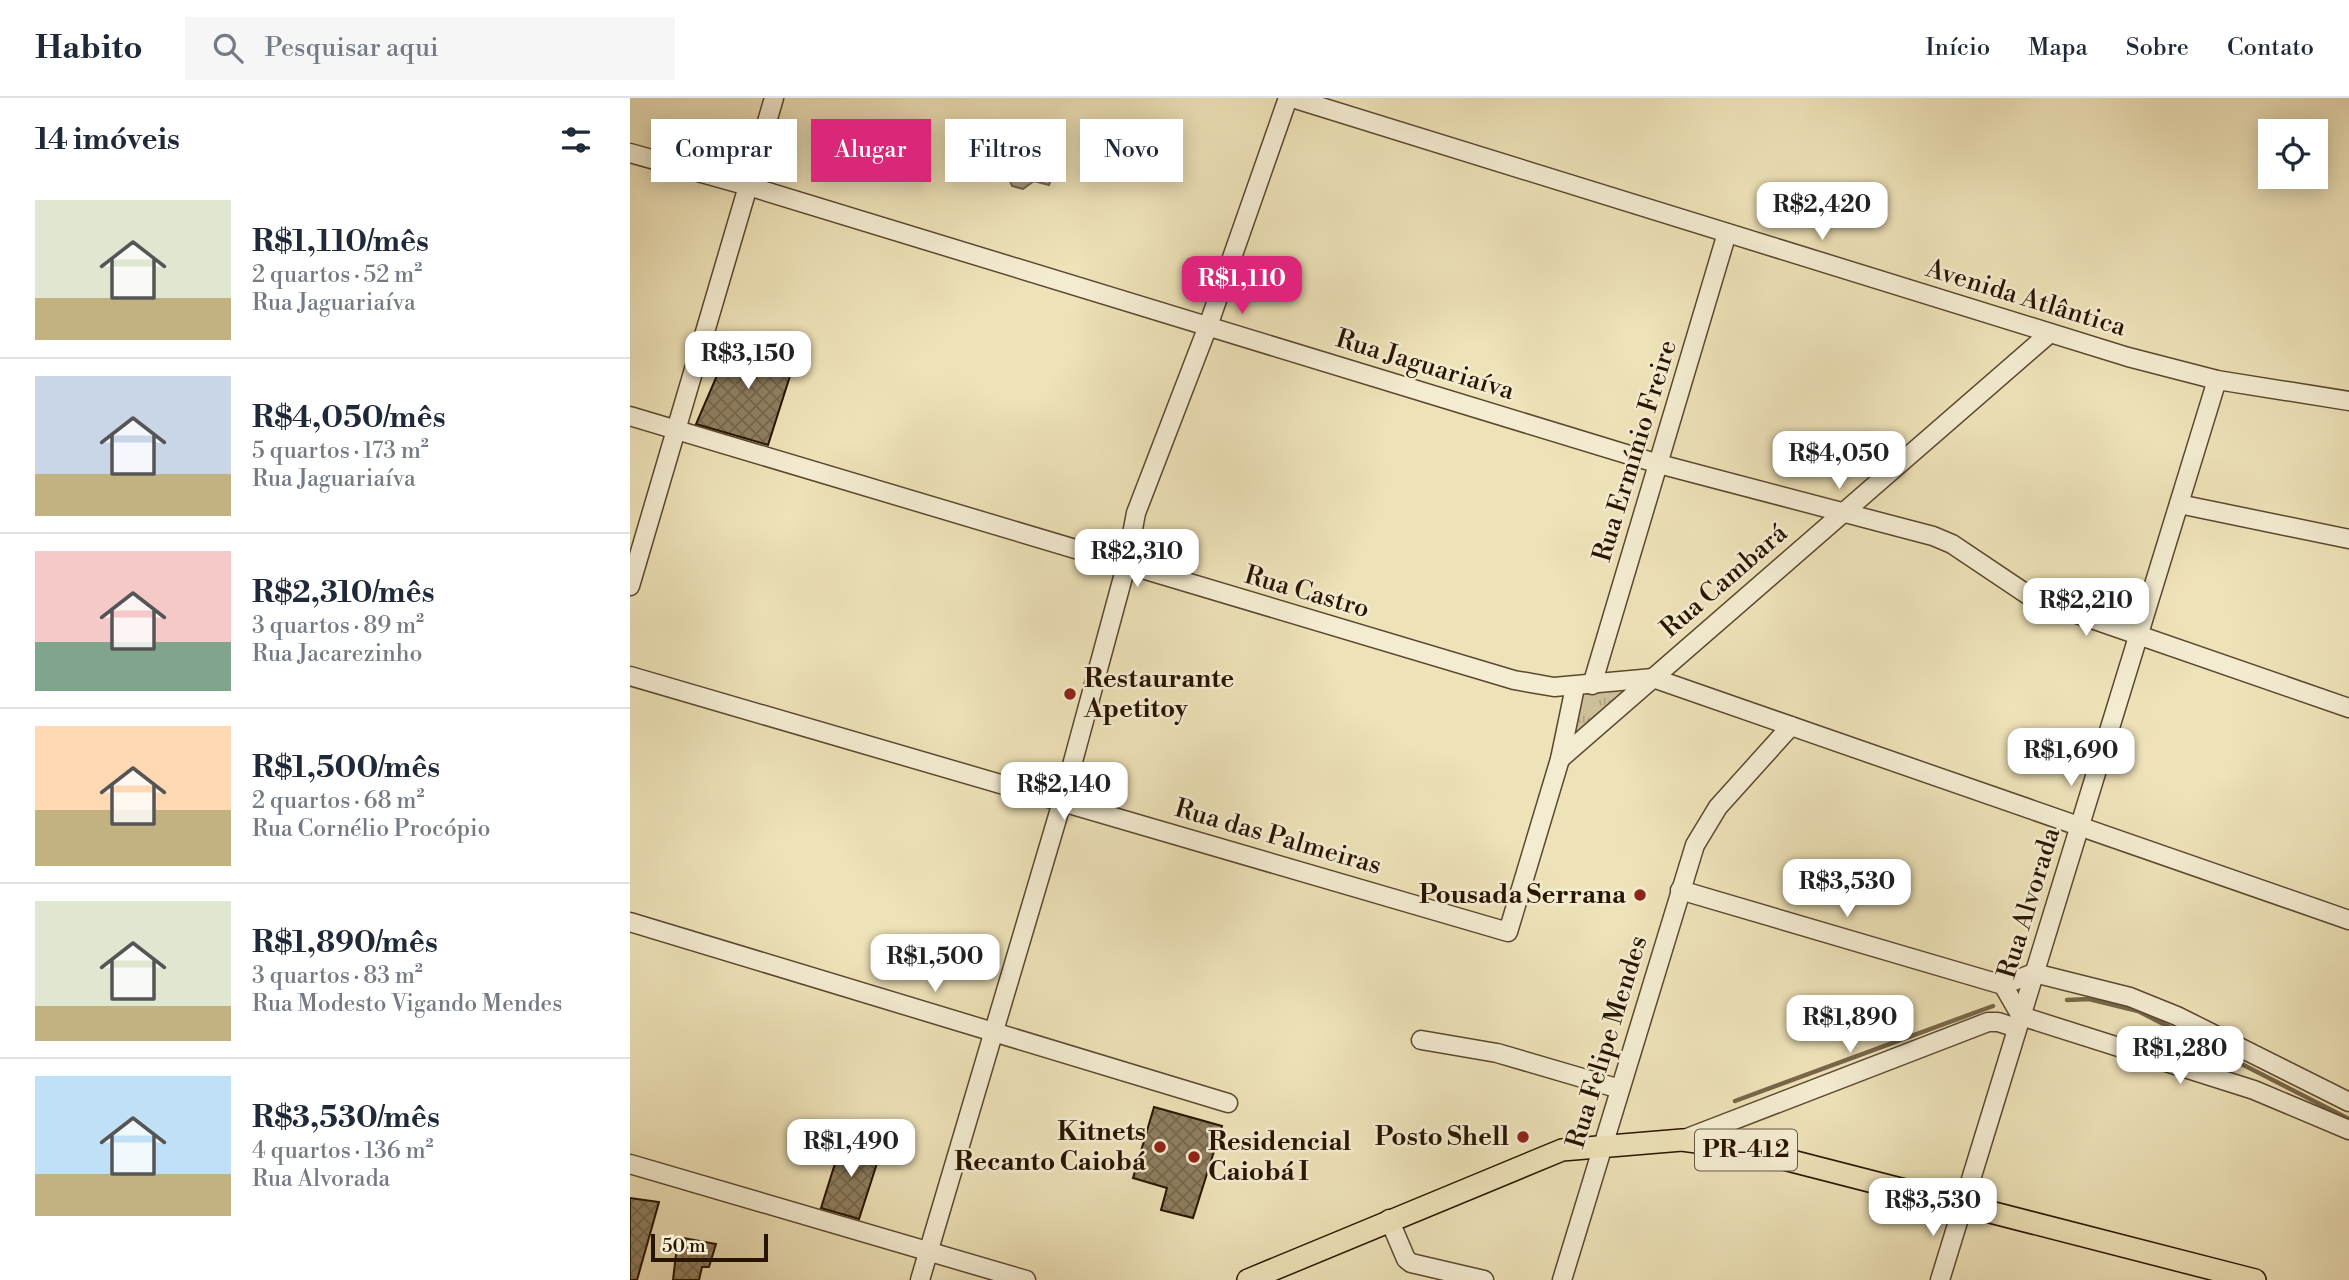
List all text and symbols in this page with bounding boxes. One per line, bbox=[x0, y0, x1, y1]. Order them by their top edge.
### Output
search box bbox=[185, 17, 675, 80]
text: Habito bbox=[35, 28, 143, 69]
icon: search bbox=[209, 29, 247, 67]
text: Pesquisar aqui bbox=[265, 32, 439, 64]
text: Início bbox=[1926, 33, 1990, 63]
text: Mapa bbox=[2028, 33, 2088, 63]
text: Sobre bbox=[2126, 33, 2189, 63]
text: Contato bbox=[2227, 33, 2314, 63]
chip: Comprar bbox=[651, 119, 797, 182]
chip: Alugar bbox=[811, 119, 931, 182]
chip: Filtros bbox=[945, 119, 1066, 182]
chip: Novo bbox=[1080, 119, 1183, 182]
map controls bbox=[2258, 119, 2328, 189]
button: locate bbox=[2258, 119, 2328, 189]
text: 14 imóveis bbox=[35, 121, 180, 159]
icon: filters bbox=[557, 121, 595, 159]
pin: R$2,420 bbox=[1757, 183, 1887, 242]
text: R$2,420 bbox=[1773, 191, 1871, 219]
text: R$1,110/mês bbox=[252, 223, 429, 261]
icon: home bbox=[91, 228, 175, 312]
street label: Avenida Atlântica bbox=[1921, 252, 2131, 344]
pin: R$1,110 bbox=[1177, 256, 1307, 316]
text: 2 quartos · 52 m² bbox=[252, 261, 422, 289]
text: R$1,110 bbox=[1198, 265, 1286, 293]
text: Rua Jaguariaíva bbox=[252, 289, 416, 317]
street label: Rua Jaguariaíva bbox=[1332, 323, 1519, 408]
pin: R$3,150 bbox=[683, 331, 813, 391]
street label: Rua Ermínio Freire bbox=[1586, 336, 1684, 566]
text: R$3,150 bbox=[701, 340, 795, 368]
text: R$4,050/mês bbox=[252, 399, 446, 437]
icon: home bbox=[91, 404, 175, 488]
pin: R$4,050 bbox=[1774, 432, 1904, 491]
text: 5 quartos · 173 m² bbox=[252, 437, 429, 465]
text: R$4,050 bbox=[1789, 440, 1889, 468]
text: Rua Jaguariaíva bbox=[252, 465, 416, 493]
street label: Rua Cambará bbox=[1654, 517, 1795, 645]
pin: R$2,310 bbox=[1072, 530, 1202, 589]
text: R$2,310 bbox=[1091, 538, 1183, 566]
street label: Rua Castro bbox=[1241, 559, 1373, 625]
text: R$2,310/mês bbox=[252, 574, 435, 612]
pin: R$2,210 bbox=[2021, 578, 2151, 638]
icon: home bbox=[91, 579, 175, 663]
text: R$2,210 bbox=[2039, 587, 2133, 615]
text: 3 quartos · 89 m² bbox=[252, 612, 424, 640]
text: Rua Jacarezinho bbox=[252, 640, 422, 668]
place label: Restaurante Apetitoy bbox=[1083, 663, 1234, 725]
marker: Restaurante Apetitoy bbox=[1062, 686, 1078, 702]
pin: R$1,690 bbox=[2006, 728, 2136, 788]
text: R$1,690 bbox=[2024, 737, 2118, 765]
text: R$1,500/mês bbox=[252, 749, 440, 787]
icon: home bbox=[91, 754, 175, 838]
pin: R$2,140 bbox=[999, 762, 1129, 822]
text: R$2,140 bbox=[1017, 771, 1111, 799]
text: 2 quartos · 68 m² bbox=[252, 787, 425, 815]
street label: Rua das Palmeiras bbox=[1171, 792, 1385, 882]
text: Rua Cornélio Procópio bbox=[252, 815, 490, 843]
street label: Rua Alvorada bbox=[1991, 823, 2067, 982]
pin: R$3,530 bbox=[1782, 860, 1912, 919]
text: R$3,530 bbox=[1799, 868, 1895, 896]
place label: Pousada Serrana bbox=[1419, 879, 1627, 911]
marker: Pousada Serrana bbox=[1632, 887, 1648, 903]
text: R$1,890/mês bbox=[252, 924, 438, 962]
icon: home bbox=[91, 929, 175, 1013]
street label: Rua Felipe Mendes bbox=[1559, 932, 1655, 1152]
pin: R$1,500 bbox=[870, 934, 1000, 994]
text: R$1,500 bbox=[887, 943, 983, 971]
text: 3 quartos · 83 m² bbox=[252, 962, 423, 990]
text: Rua Modesto Vigando Mendes bbox=[252, 990, 562, 1018]
pin: R$1,890 bbox=[1785, 996, 1915, 1055]
text: R$1,890 bbox=[1803, 1004, 1897, 1032]
pin: R$1,280 bbox=[2115, 1026, 2245, 1086]
text: R$1,280 bbox=[2133, 1035, 2227, 1063]
text: R$3,530/mês bbox=[252, 1099, 440, 1137]
icon: home bbox=[91, 1104, 175, 1188]
place label: Kitnets Recanto Caiobá bbox=[954, 1116, 1147, 1178]
pin: R$1,490 bbox=[786, 1119, 916, 1179]
place label: Posto Shell bbox=[1375, 1121, 1509, 1153]
place label: Residencial Caiobá I bbox=[1208, 1126, 1351, 1188]
text: R$1,490 bbox=[803, 1128, 899, 1156]
marker: Posto Shell bbox=[1515, 1129, 1531, 1145]
road number: PR-412 bbox=[1695, 1130, 1797, 1170]
text: 4 quartos · 136 m² bbox=[252, 1137, 434, 1165]
marker: Kitnets Recanto Caiobá bbox=[1152, 1139, 1168, 1155]
marker: Residencial Caiobá I bbox=[1186, 1149, 1202, 1165]
text: Rua Alvorada bbox=[252, 1165, 390, 1193]
pin: R$3,530 bbox=[1868, 1178, 1998, 1238]
text: R$3,530 bbox=[1885, 1187, 1981, 1215]
scale bar bbox=[651, 1231, 768, 1263]
text: 50 m bbox=[662, 1234, 706, 1258]

